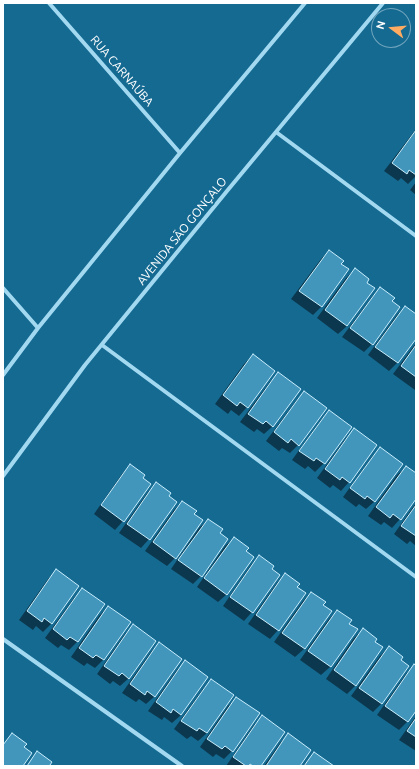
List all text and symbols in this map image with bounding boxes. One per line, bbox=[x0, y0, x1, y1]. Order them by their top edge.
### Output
north arrow bbox=[371, 8, 411, 48]
text: N bbox=[374, 19, 387, 31]
street label: RUA CARNAÚBA bbox=[87, 33, 157, 109]
street label: AVENIDA SÃO GONÇALO bbox=[134, 174, 230, 288]

